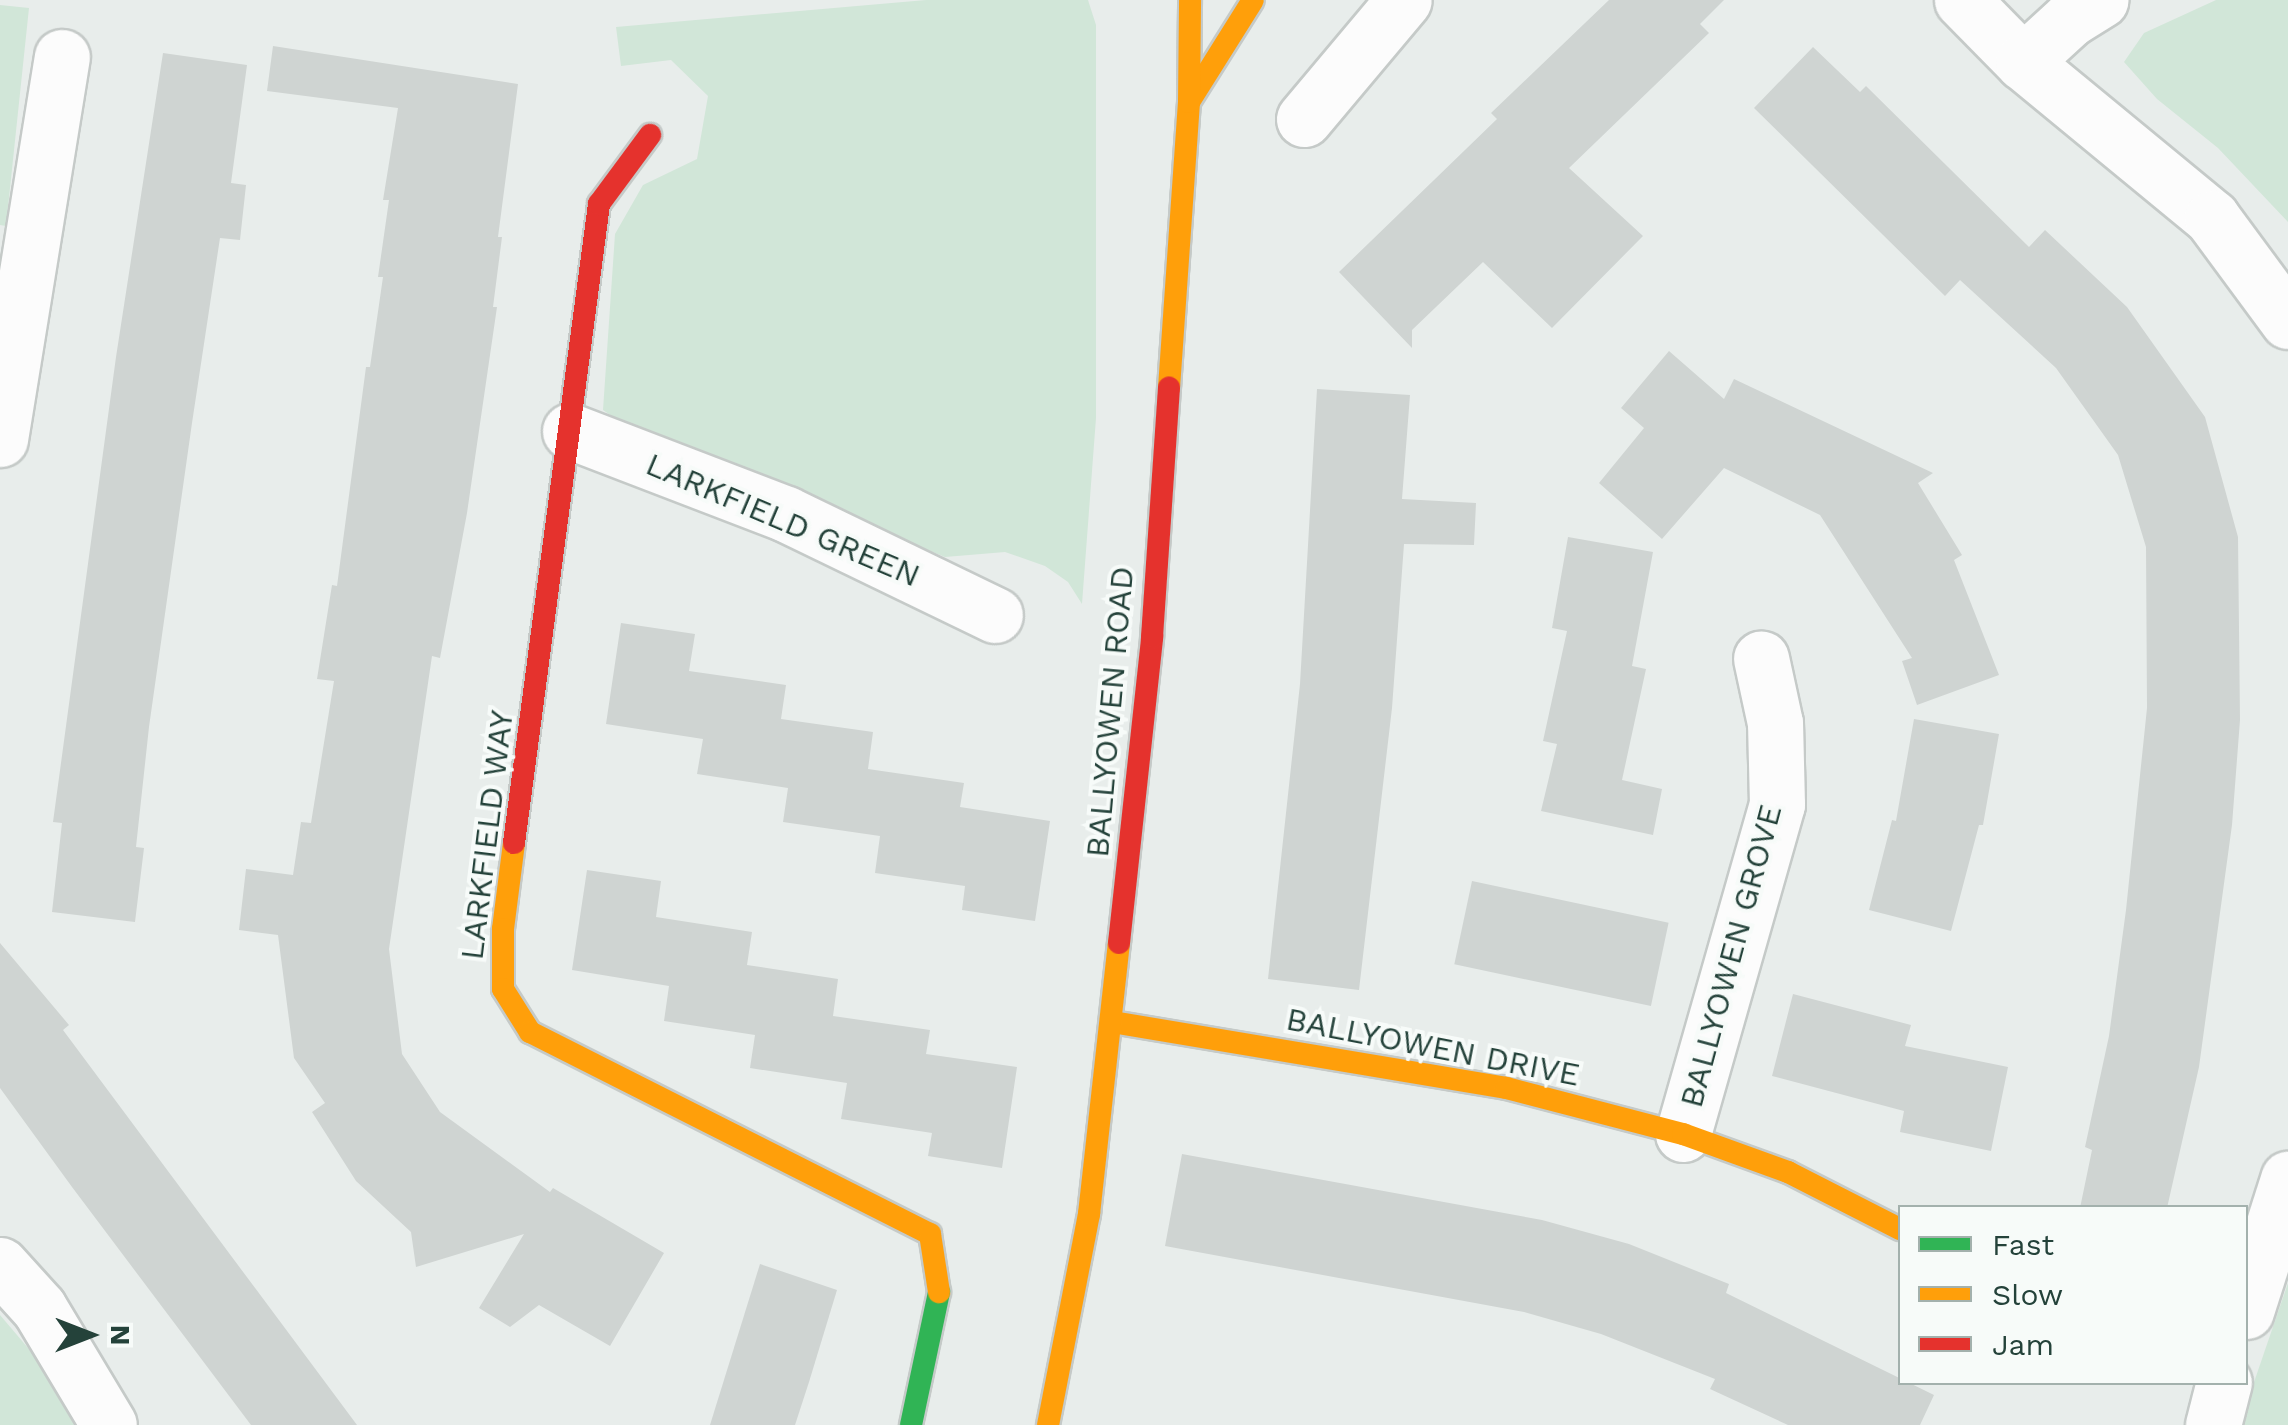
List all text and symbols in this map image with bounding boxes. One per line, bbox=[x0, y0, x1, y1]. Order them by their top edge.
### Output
street label: LARKFIELD GREEN bbox=[640, 445, 926, 595]
street label: BALLYOWEN ROAD bbox=[1078, 565, 1142, 859]
street label: LARKFIELD WAY bbox=[453, 708, 521, 962]
street label: BALLYOWEN GROVE bbox=[1672, 800, 1790, 1112]
street label: BALLYOWEN DRIVE bbox=[1283, 1000, 1583, 1094]
legend bbox=[1898, 1205, 2248, 1385]
text: Fast bbox=[1992, 1227, 2054, 1262]
text: Slow bbox=[1992, 1277, 2063, 1312]
north arrow bbox=[40, 1285, 140, 1385]
text: N bbox=[104, 1325, 137, 1345]
text: Jam bbox=[1992, 1327, 2054, 1362]

